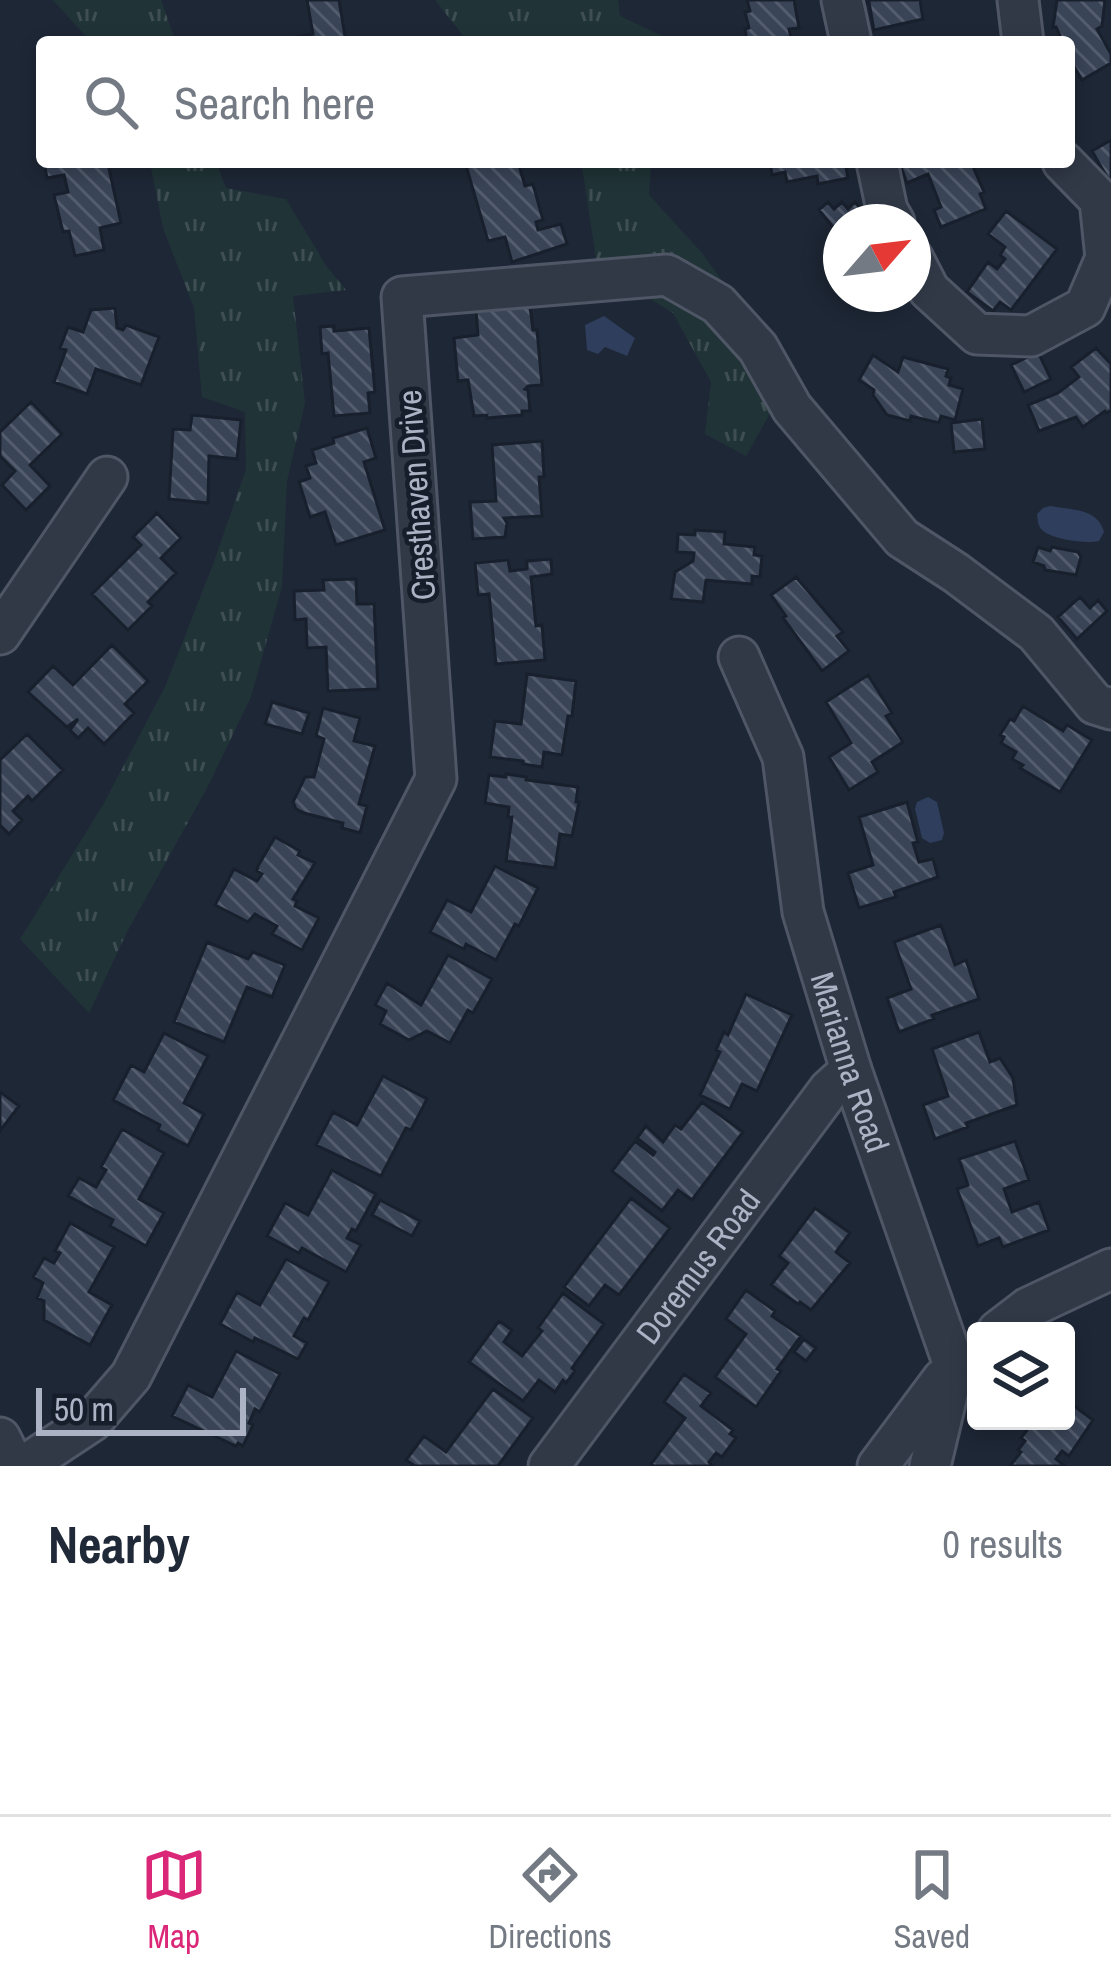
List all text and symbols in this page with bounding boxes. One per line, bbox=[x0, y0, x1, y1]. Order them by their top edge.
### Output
search box bbox=[36, 36, 1075, 168]
icon: search bbox=[78, 69, 144, 135]
text: Search here bbox=[174, 72, 375, 133]
north arrow bbox=[823, 204, 931, 312]
street label: Cresthaven Drive bbox=[387, 388, 445, 602]
street label: Marianna Road bbox=[801, 967, 900, 1158]
street label: Doremus Road bbox=[626, 1180, 770, 1352]
map controls bbox=[967, 1322, 1075, 1430]
button: layers bbox=[967, 1322, 1075, 1430]
scale bar bbox=[36, 1382, 246, 1435]
text: 50 m bbox=[54, 1387, 114, 1431]
text: Nearby bbox=[48, 1510, 190, 1579]
text: 0 results bbox=[942, 1518, 1063, 1570]
tab: Map bbox=[141, 1842, 207, 1958]
tab: Directions bbox=[488, 1842, 612, 1958]
tab: Saved bbox=[893, 1842, 970, 1958]

